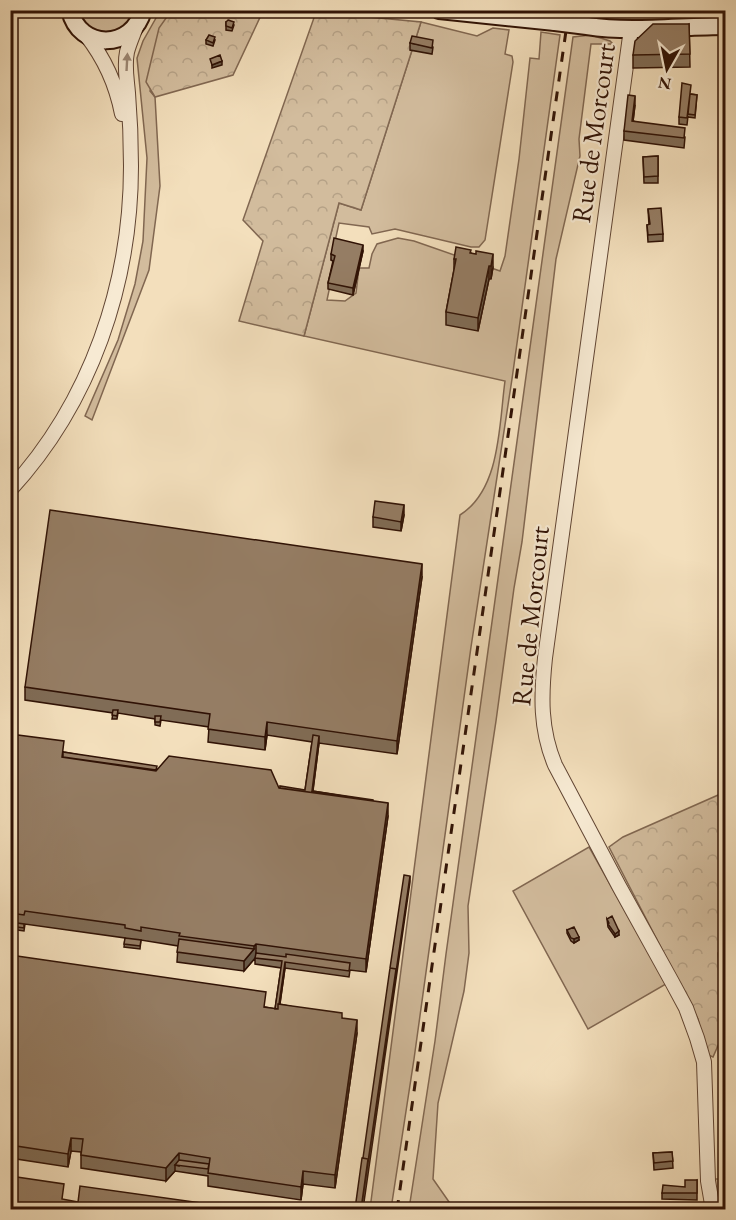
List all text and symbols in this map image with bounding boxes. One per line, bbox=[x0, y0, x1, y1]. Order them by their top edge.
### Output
north arrow bbox=[637, 39, 697, 99]
street label: Rue de Morcourt bbox=[563, 41, 623, 225]
one-way arrow bbox=[122, 53, 131, 72]
text: N bbox=[657, 72, 673, 95]
street label: Rue de Morcourt bbox=[503, 524, 557, 708]

